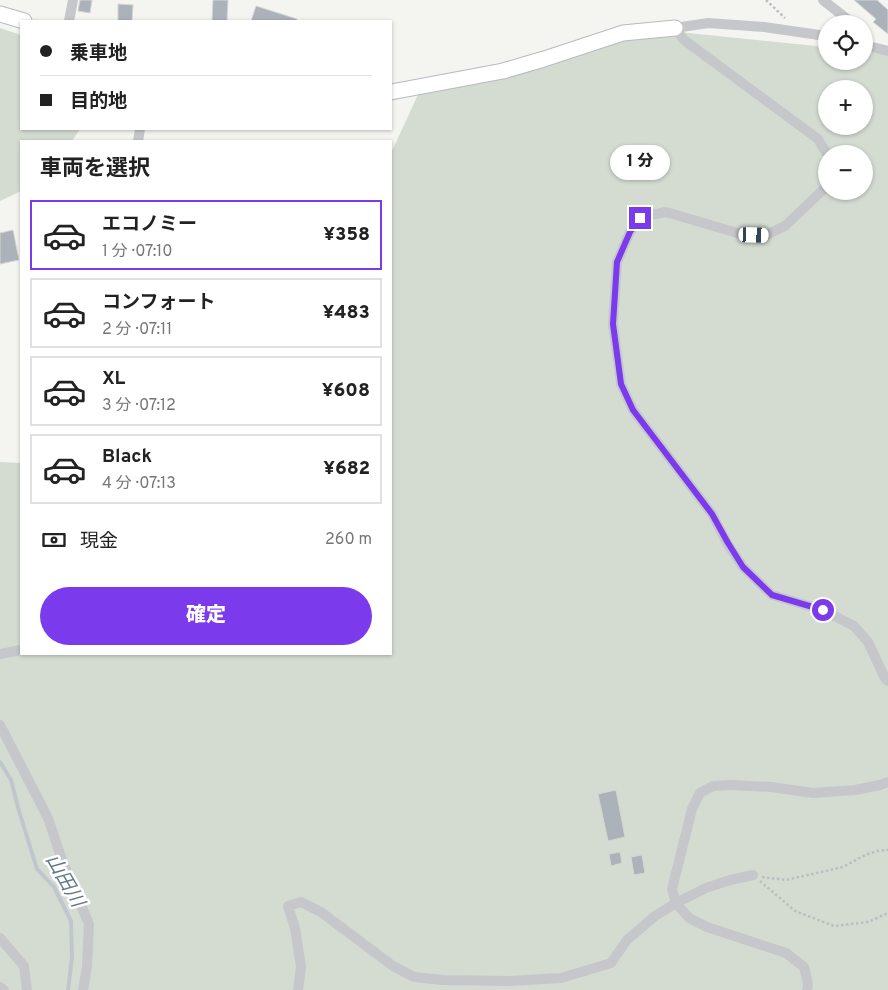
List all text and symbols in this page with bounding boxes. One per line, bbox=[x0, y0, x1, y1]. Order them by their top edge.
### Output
map controls bbox=[818, 15, 873, 200]
button: locate bbox=[818, 15, 873, 70]
text: 乗車地 bbox=[70, 42, 127, 66]
button: + bbox=[818, 80, 873, 135]
text: 目的地 bbox=[70, 90, 127, 114]
button: − bbox=[818, 145, 873, 200]
callout: 1 分 bbox=[610, 146, 670, 180]
text: 1 分 bbox=[627, 152, 653, 172]
text: 車両を選択 bbox=[40, 156, 150, 183]
route end bbox=[629, 207, 651, 229]
icon: car bbox=[42, 213, 87, 258]
text: エコノミー bbox=[102, 213, 197, 237]
text: ¥358 bbox=[323, 223, 370, 247]
car bbox=[738, 227, 769, 243]
text: 1 分 · 07:10 bbox=[102, 242, 173, 262]
icon: car bbox=[42, 291, 87, 336]
text: コンフォート bbox=[102, 291, 215, 315]
text: ¥483 bbox=[322, 301, 370, 325]
text: 2 分 · 07:11 bbox=[102, 320, 172, 340]
text: XL bbox=[102, 367, 125, 391]
icon: car bbox=[42, 369, 87, 414]
text: ¥608 bbox=[322, 379, 370, 403]
text: 3 分 · 07:12 bbox=[102, 396, 176, 416]
text: Black bbox=[102, 445, 152, 469]
icon: car bbox=[42, 447, 87, 492]
text: ¥682 bbox=[323, 457, 370, 481]
text: 4 分 · 07:13 bbox=[102, 474, 176, 494]
icon: cash bbox=[40, 526, 68, 554]
text: 現金 bbox=[80, 530, 118, 554]
text: 260 m bbox=[325, 530, 372, 550]
button: 確定 bbox=[40, 587, 372, 645]
route start bbox=[812, 599, 834, 621]
water label: 山田川 bbox=[39, 850, 90, 913]

